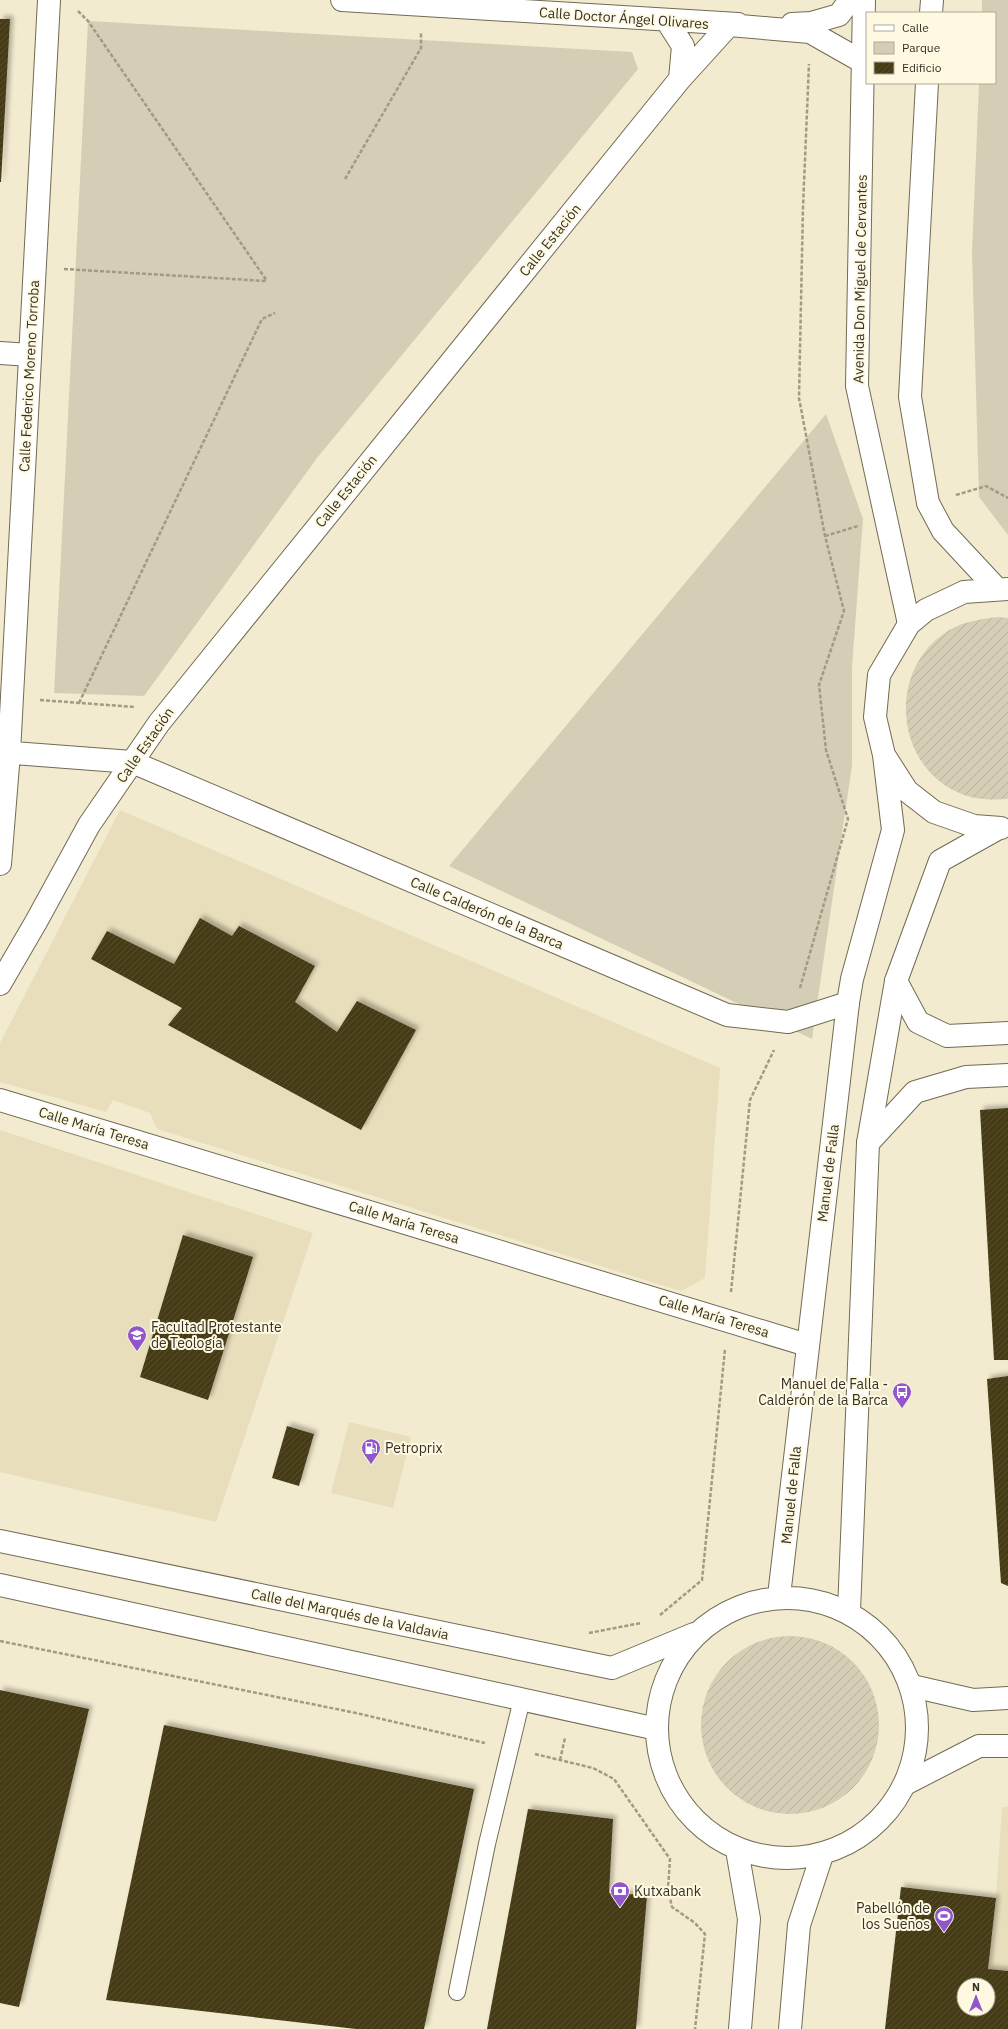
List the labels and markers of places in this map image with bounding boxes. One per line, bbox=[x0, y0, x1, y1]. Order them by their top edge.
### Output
place label: Facultad Protestante de Teología bbox=[151, 1318, 282, 1352]
school or university icon: Facultad Protestante de Teología bbox=[126, 1324, 148, 1352]
place label: Manuel de Falla - Calderón de la Barca bbox=[758, 1375, 889, 1409]
bus stop icon: Manuel de Falla - Calderón de la Barca bbox=[891, 1381, 913, 1409]
fuel station icon: Petroprix bbox=[360, 1437, 382, 1465]
place label: Petroprix bbox=[385, 1439, 443, 1457]
bank icon: Kutxabank bbox=[609, 1880, 631, 1908]
place label: Kutxabank bbox=[634, 1882, 702, 1900]
place label: Pabellón de los Sueños bbox=[856, 1899, 930, 1933]
sports icon: Pabellón de los Sueños bbox=[933, 1905, 955, 1933]

